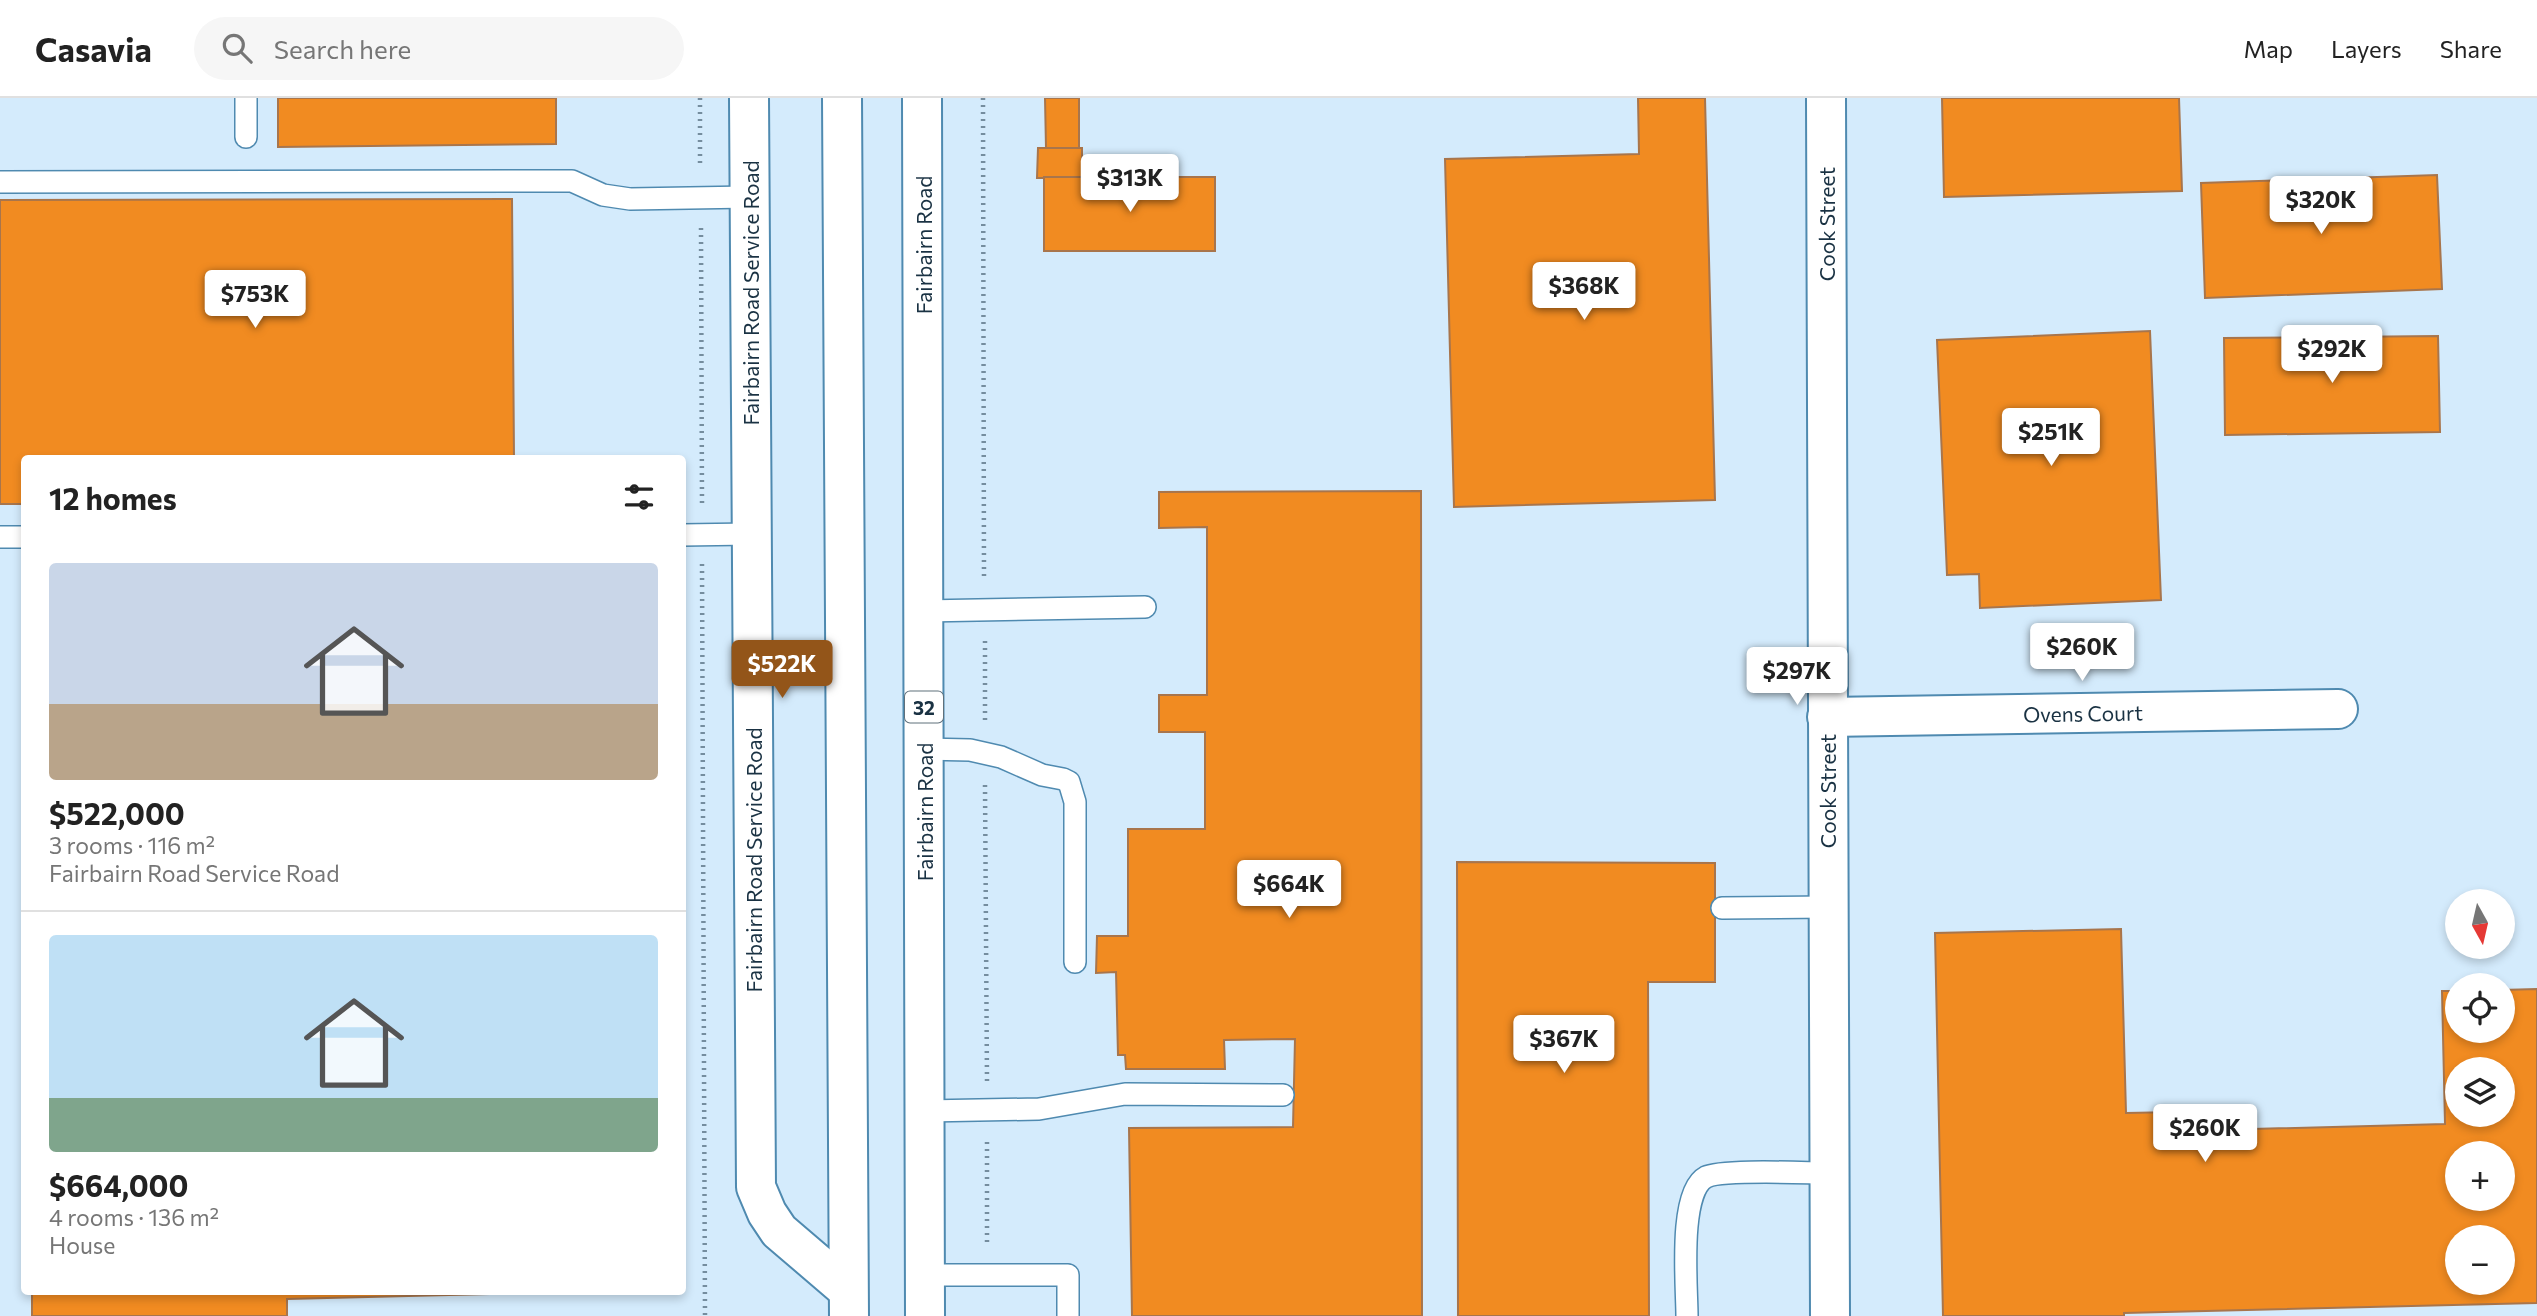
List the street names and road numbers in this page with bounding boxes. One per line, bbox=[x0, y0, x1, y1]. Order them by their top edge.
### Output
street label: Fairbairn Road Service Road bbox=[738, 160, 763, 426]
street label: Cook Street bbox=[1814, 167, 1839, 281]
street label: Fairbairn Road bbox=[911, 176, 936, 314]
road number: 32 bbox=[905, 692, 943, 722]
street label: Ovens Court bbox=[2023, 699, 2143, 727]
street label: Fairbairn Road Service Road bbox=[741, 727, 766, 993]
street label: Cook Street bbox=[1815, 734, 1840, 848]
street label: Fairbairn Road bbox=[912, 743, 937, 881]

